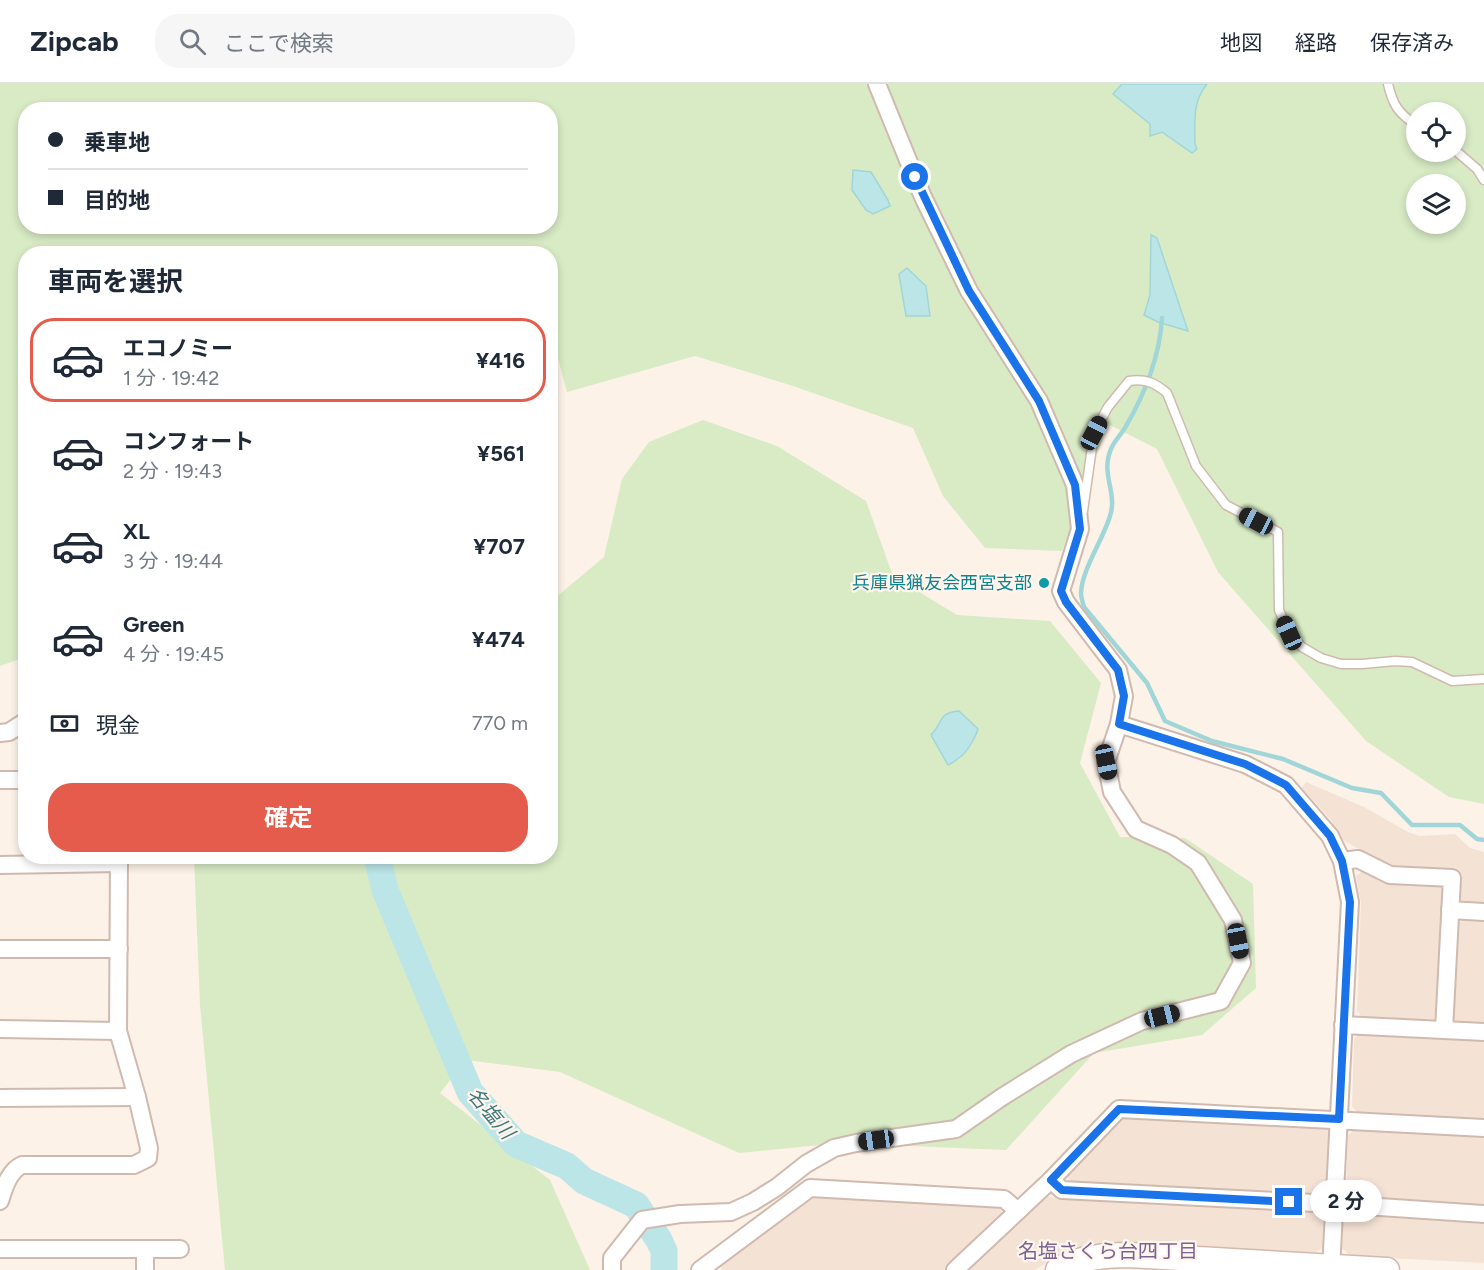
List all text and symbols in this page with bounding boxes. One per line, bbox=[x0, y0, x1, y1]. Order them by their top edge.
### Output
search box bbox=[155, 14, 575, 68]
text: Zipcab bbox=[30, 24, 119, 58]
icon: search bbox=[176, 25, 209, 58]
text: ここで検索 bbox=[224, 30, 334, 57]
text: 地図 bbox=[1220, 30, 1262, 55]
text: 経路 bbox=[1295, 30, 1337, 55]
text: 保存済み bbox=[1370, 30, 1454, 55]
map controls bbox=[1406, 102, 1466, 234]
button: locate bbox=[1406, 102, 1466, 162]
text: 乗車地 bbox=[84, 129, 150, 156]
route start bbox=[901, 163, 928, 190]
button: layers bbox=[1406, 174, 1466, 234]
text: 目的地 bbox=[84, 187, 150, 214]
text: 車両を選択 bbox=[48, 265, 183, 298]
icon: car bbox=[51, 333, 105, 387]
text: エコノミー bbox=[123, 335, 233, 362]
text: ¥416 bbox=[476, 347, 525, 374]
text: 1 分 · 19:42 bbox=[123, 366, 219, 390]
car bbox=[1078, 413, 1110, 453]
icon: car bbox=[51, 426, 105, 480]
text: コンフォート bbox=[123, 428, 254, 455]
text: ¥561 bbox=[477, 440, 525, 467]
text: 2 分 · 19:43 bbox=[123, 459, 222, 483]
car bbox=[1236, 505, 1276, 537]
text: XL bbox=[123, 518, 150, 545]
icon: car bbox=[51, 519, 105, 573]
text: ¥707 bbox=[473, 533, 525, 560]
text: 3 分 · 19:44 bbox=[123, 549, 223, 573]
place label: 兵庫県猟友会西宮支部 bbox=[852, 572, 1032, 594]
marker: 兵庫県猟友会西宮支部 bbox=[1037, 576, 1051, 590]
text: Green bbox=[123, 611, 185, 638]
icon: car bbox=[51, 612, 105, 666]
car bbox=[1273, 613, 1305, 653]
text: ¥474 bbox=[472, 626, 525, 653]
text: 4 分 · 19:45 bbox=[123, 642, 224, 666]
icon: cash bbox=[48, 707, 81, 740]
text: 770 m bbox=[472, 711, 528, 735]
text: 現金 bbox=[96, 712, 140, 739]
car bbox=[1093, 743, 1119, 781]
button: 確定 bbox=[48, 783, 528, 852]
car bbox=[1226, 922, 1250, 960]
car bbox=[1142, 1003, 1182, 1029]
water label: 名塩川 bbox=[463, 1082, 521, 1145]
car bbox=[857, 1129, 895, 1151]
callout: 2 分 bbox=[1310, 1181, 1382, 1223]
route end bbox=[1275, 1188, 1302, 1215]
text: 2 分 bbox=[1328, 1189, 1364, 1213]
district label: 名塩さくら台四丁目 bbox=[1018, 1239, 1198, 1263]

